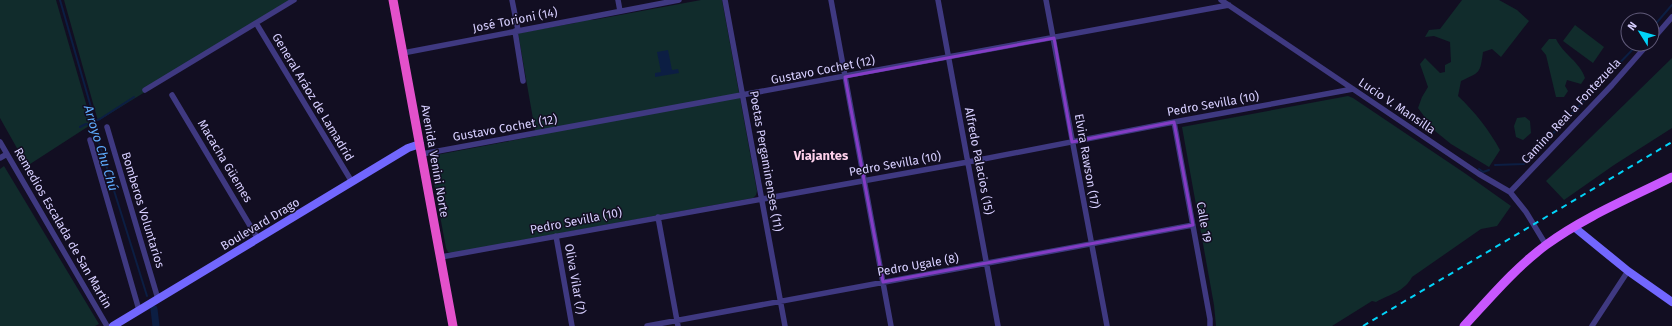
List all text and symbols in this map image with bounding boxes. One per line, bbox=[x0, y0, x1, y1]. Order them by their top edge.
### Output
street label: José Torioni (14) bbox=[471, 5, 559, 35]
north arrow bbox=[1620, 12, 1660, 52]
text: N bbox=[1625, 19, 1640, 33]
street label: General Aráoz de Lamadrid bbox=[269, 31, 357, 163]
street label: Gustavo Cochet (12) bbox=[770, 53, 876, 87]
street label: Camino Real a Fontezuela bbox=[1518, 55, 1624, 167]
street label: Lucio V. Mansilla bbox=[1356, 75, 1438, 137]
street label: Pedro Sevilla (10) bbox=[1166, 89, 1260, 119]
street label: Poetas Pergaminenses (11) bbox=[747, 90, 785, 233]
water label: Arroyo Chu Chú bbox=[81, 102, 121, 193]
street label: Avenida Venini Norte bbox=[418, 104, 452, 218]
street label: Alfredo Palacios (15) bbox=[962, 106, 996, 216]
street label: Gustavo Cochet (12) bbox=[452, 112, 558, 144]
street label: Elvira Rawson (17) bbox=[1072, 112, 1102, 210]
street label: Macacha Güemes bbox=[195, 117, 255, 205]
street label: Remedios Escalada de San Martin bbox=[11, 145, 115, 311]
district label: Viajantes bbox=[793, 148, 849, 163]
street label: Pedro Sevilla (10) bbox=[848, 149, 942, 179]
street label: Bomberos Voluntarios bbox=[119, 150, 167, 270]
street label: Boulevard Drago bbox=[218, 195, 302, 253]
street label: Calle 19 bbox=[1194, 200, 1214, 244]
street label: Pedro Sevilla (10) bbox=[529, 205, 623, 237]
street label: Oliva Vilar (7) bbox=[562, 243, 588, 316]
street label: Pedro Ugale (8) bbox=[876, 251, 960, 279]

